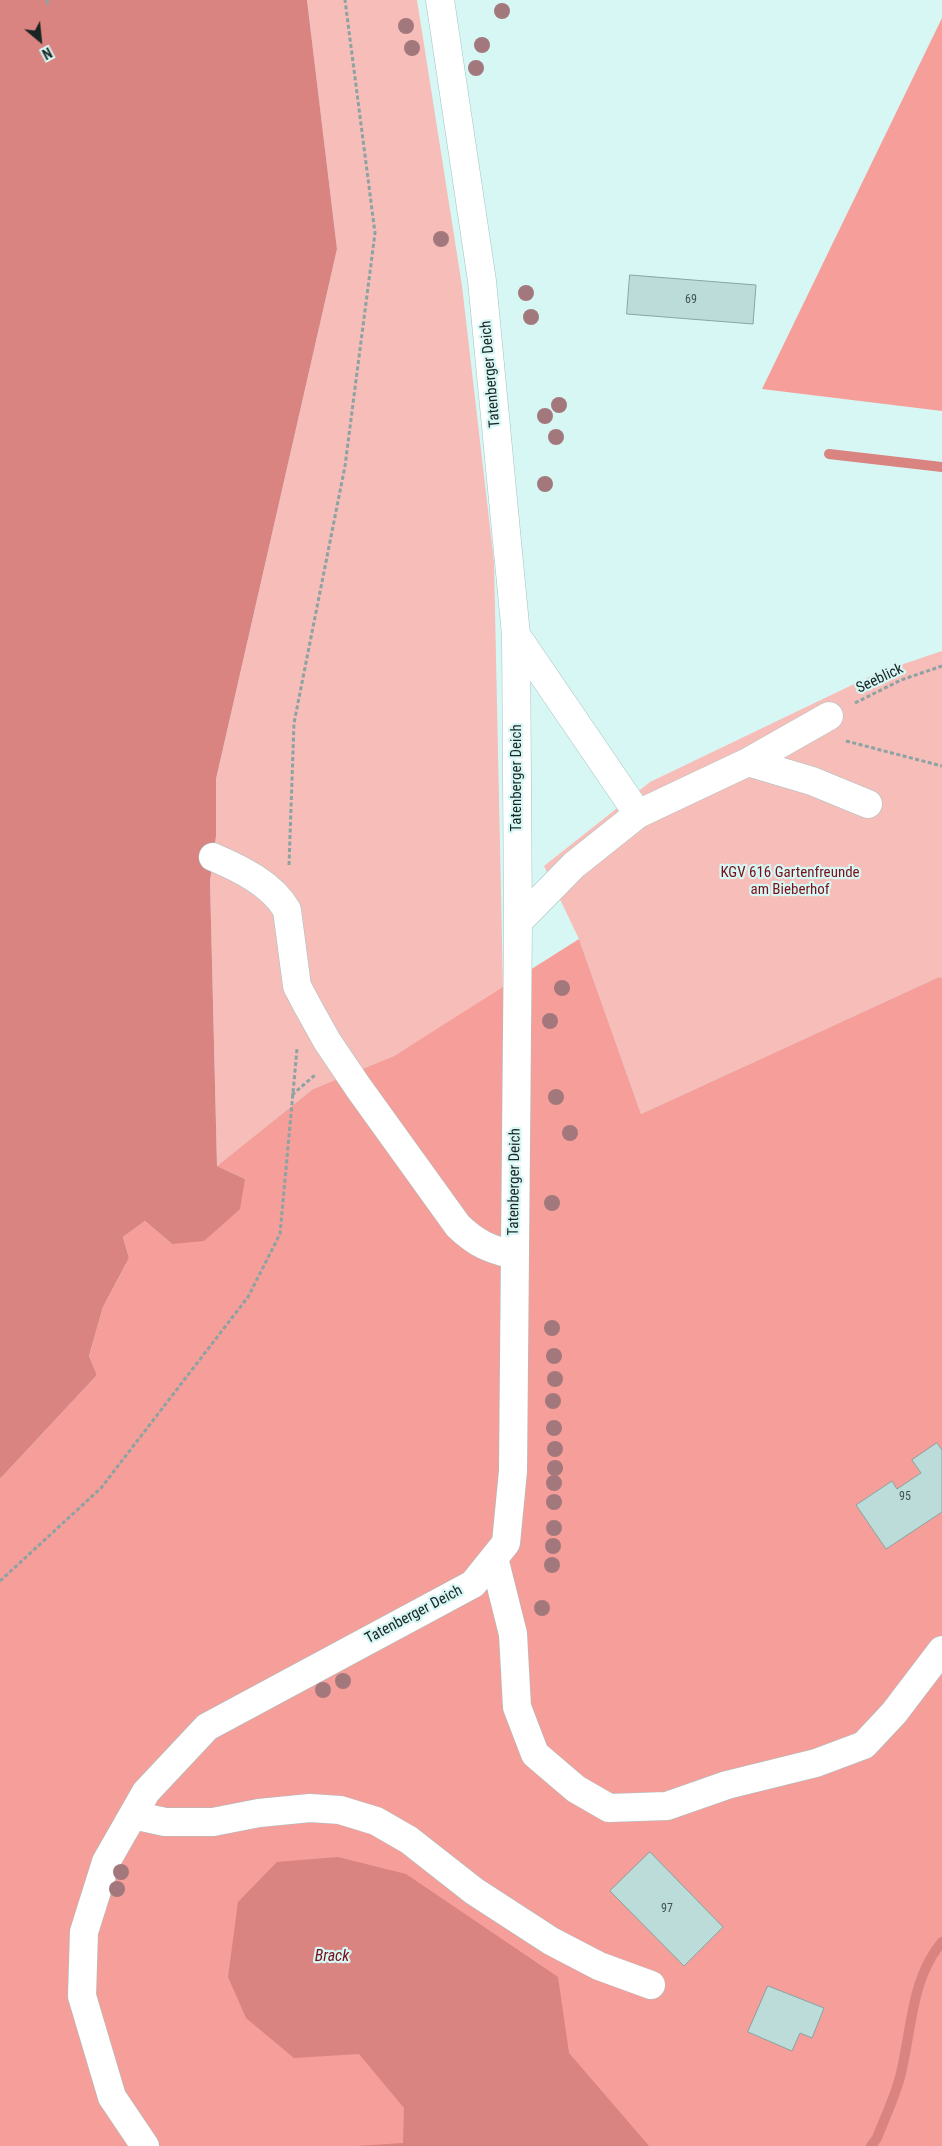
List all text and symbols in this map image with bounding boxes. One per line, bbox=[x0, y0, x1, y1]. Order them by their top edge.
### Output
north arrow bbox=[15, 15, 65, 65]
text: N bbox=[40, 44, 55, 62]
house number: 69 bbox=[685, 293, 697, 307]
street label: Tatenberger Deich bbox=[477, 320, 505, 428]
street label: Seeblick bbox=[854, 660, 906, 698]
street label: Tatenberger Deich bbox=[508, 724, 526, 832]
park label: KGV 616 Gartenfreunde am Bieberhof bbox=[720, 864, 860, 899]
street label: Tatenberger Deich bbox=[505, 1128, 525, 1236]
house number: 95 bbox=[899, 1490, 911, 1504]
street label: Tatenberger Deich bbox=[362, 1582, 466, 1648]
house number: 97 bbox=[661, 1902, 673, 1916]
water label: Brack bbox=[315, 1947, 349, 1967]

